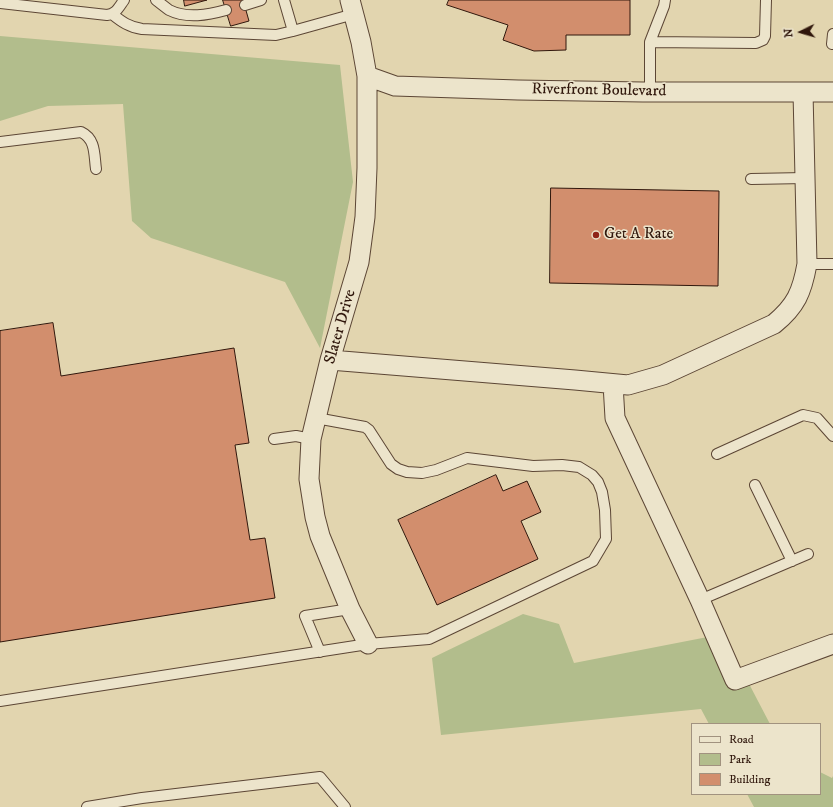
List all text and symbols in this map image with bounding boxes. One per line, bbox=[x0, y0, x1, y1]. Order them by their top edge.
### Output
north arrow bbox=[781, 12, 821, 52]
text: N bbox=[782, 28, 796, 38]
street label: Riverfront Boulevard bbox=[531, 80, 667, 102]
place label: Get A Rate bbox=[604, 225, 673, 245]
marker: Get A Rate bbox=[591, 230, 601, 240]
street label: Slater Drive bbox=[321, 287, 361, 367]
legend bbox=[691, 723, 821, 795]
text: Road bbox=[729, 732, 754, 747]
text: Park bbox=[729, 752, 751, 767]
text: Building bbox=[729, 772, 770, 787]

